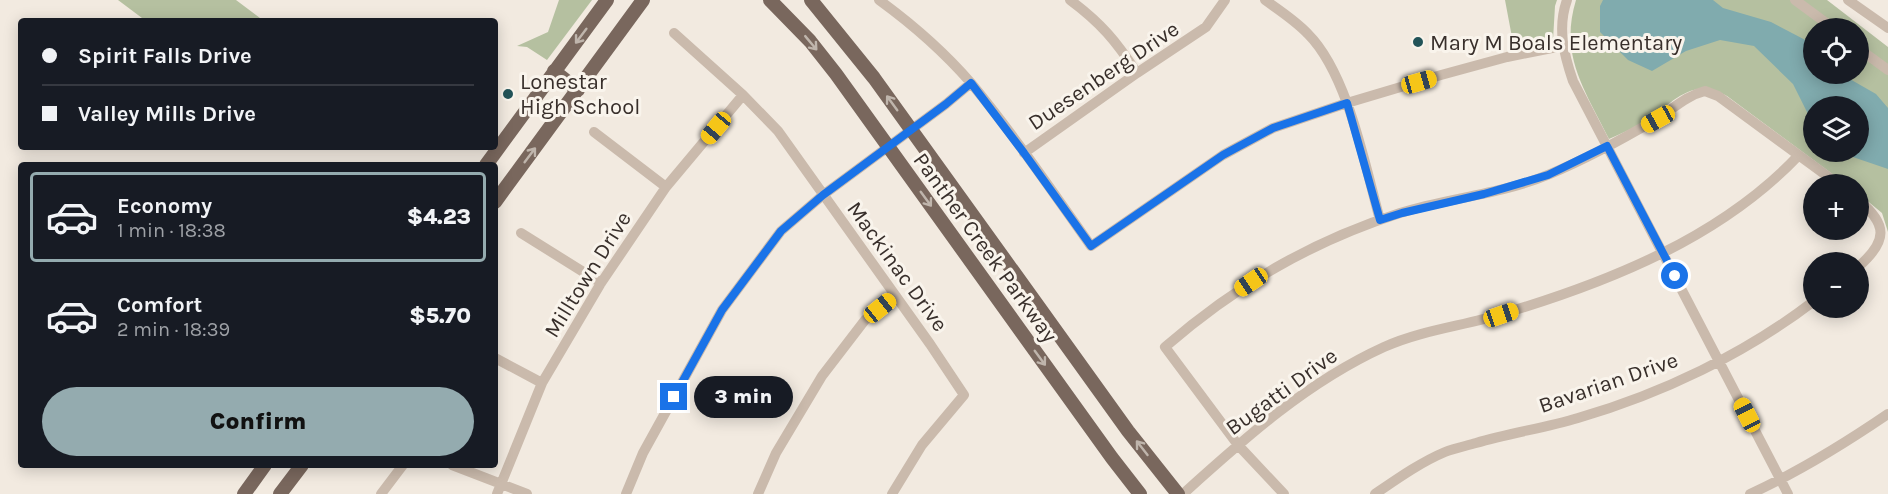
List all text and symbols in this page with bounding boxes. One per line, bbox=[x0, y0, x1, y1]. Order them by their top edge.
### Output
street label: Duesenberg Drive bbox=[1023, 16, 1184, 136]
map controls bbox=[1803, 18, 1869, 318]
button: locate bbox=[1803, 18, 1869, 84]
one-way arrow bbox=[575, 27, 587, 43]
place label: Mary M Boals Elementary bbox=[1430, 30, 1682, 56]
one-way arrow bbox=[804, 35, 817, 51]
marker: Mary M Boals Elementary bbox=[1411, 35, 1425, 49]
text: Spirit Falls Drive bbox=[78, 43, 252, 69]
car bbox=[1399, 68, 1439, 96]
place label: Lonestar High School bbox=[520, 69, 640, 120]
marker: Lonestar High School bbox=[501, 87, 515, 101]
one-way arrow bbox=[886, 95, 898, 111]
button: layers bbox=[1803, 96, 1869, 162]
text: Valley Mills Drive bbox=[78, 101, 256, 127]
car bbox=[1638, 102, 1678, 136]
car bbox=[698, 108, 734, 148]
one-way arrow bbox=[524, 147, 536, 163]
street label: Panther Creek Parkway bbox=[908, 148, 1063, 348]
button: + bbox=[1803, 174, 1869, 240]
icon: car bbox=[45, 190, 99, 244]
one-way arrow bbox=[920, 191, 932, 207]
text: Economy bbox=[117, 193, 212, 219]
street label: Mackinac Drive bbox=[841, 196, 953, 337]
text: $4.23 bbox=[407, 204, 471, 230]
street label: Milltown Drive bbox=[539, 207, 637, 342]
text: 1 min · 18:38 bbox=[117, 219, 226, 242]
button: − bbox=[1803, 252, 1869, 318]
route start bbox=[1661, 262, 1688, 289]
car bbox=[1231, 264, 1271, 300]
icon: car bbox=[45, 289, 99, 343]
car bbox=[860, 290, 900, 326]
text: Comfort bbox=[117, 292, 202, 318]
car bbox=[1481, 301, 1521, 329]
text: $5.70 bbox=[409, 303, 471, 329]
text: 2 min · 18:39 bbox=[117, 318, 230, 341]
street label: Bugatti Drive bbox=[1221, 343, 1342, 441]
street label: Bavarian Drive bbox=[1535, 347, 1681, 419]
one-way arrow bbox=[1034, 349, 1046, 365]
callout: 3 min bbox=[695, 376, 794, 418]
route end bbox=[660, 383, 687, 410]
text: 3 min bbox=[715, 385, 772, 408]
button: Confirm bbox=[42, 387, 474, 456]
car bbox=[1731, 395, 1763, 435]
one-way arrow bbox=[1135, 440, 1148, 456]

